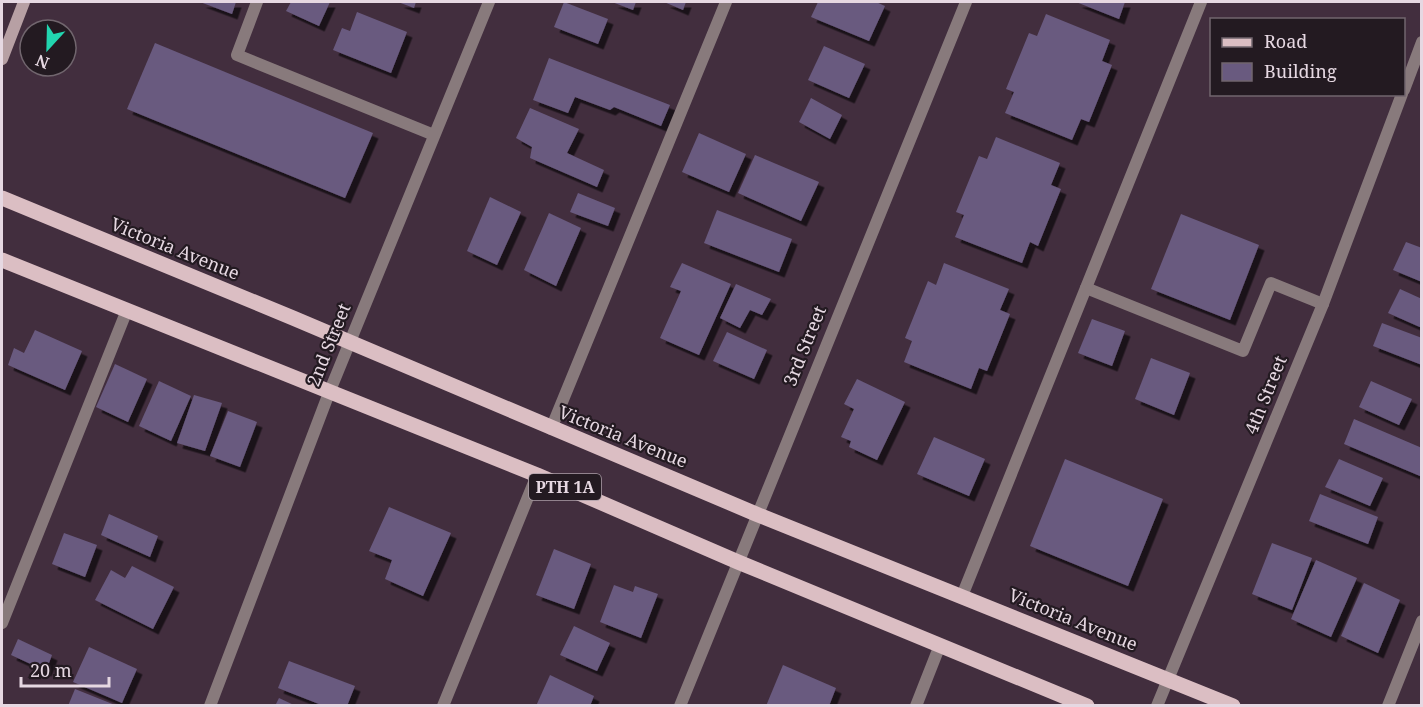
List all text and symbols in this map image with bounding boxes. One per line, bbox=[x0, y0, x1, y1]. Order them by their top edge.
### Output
north arrow bbox=[18, 18, 78, 78]
legend bbox=[1210, 18, 1405, 96]
text: Road bbox=[1264, 29, 1307, 53]
text: N bbox=[32, 49, 52, 74]
text: Building bbox=[1264, 59, 1337, 83]
street label: Victoria Avenue bbox=[107, 211, 243, 285]
street label: 2nd Street bbox=[301, 300, 356, 390]
street label: 3rd Street bbox=[777, 302, 831, 389]
street label: 4th Street bbox=[1238, 352, 1292, 437]
street label: Victoria Avenue bbox=[555, 399, 691, 473]
road number: PTH 1A bbox=[529, 474, 601, 500]
street label: Victoria Avenue bbox=[1005, 582, 1141, 656]
scale bar bbox=[21, 650, 110, 688]
text: 20 m bbox=[30, 658, 72, 682]

